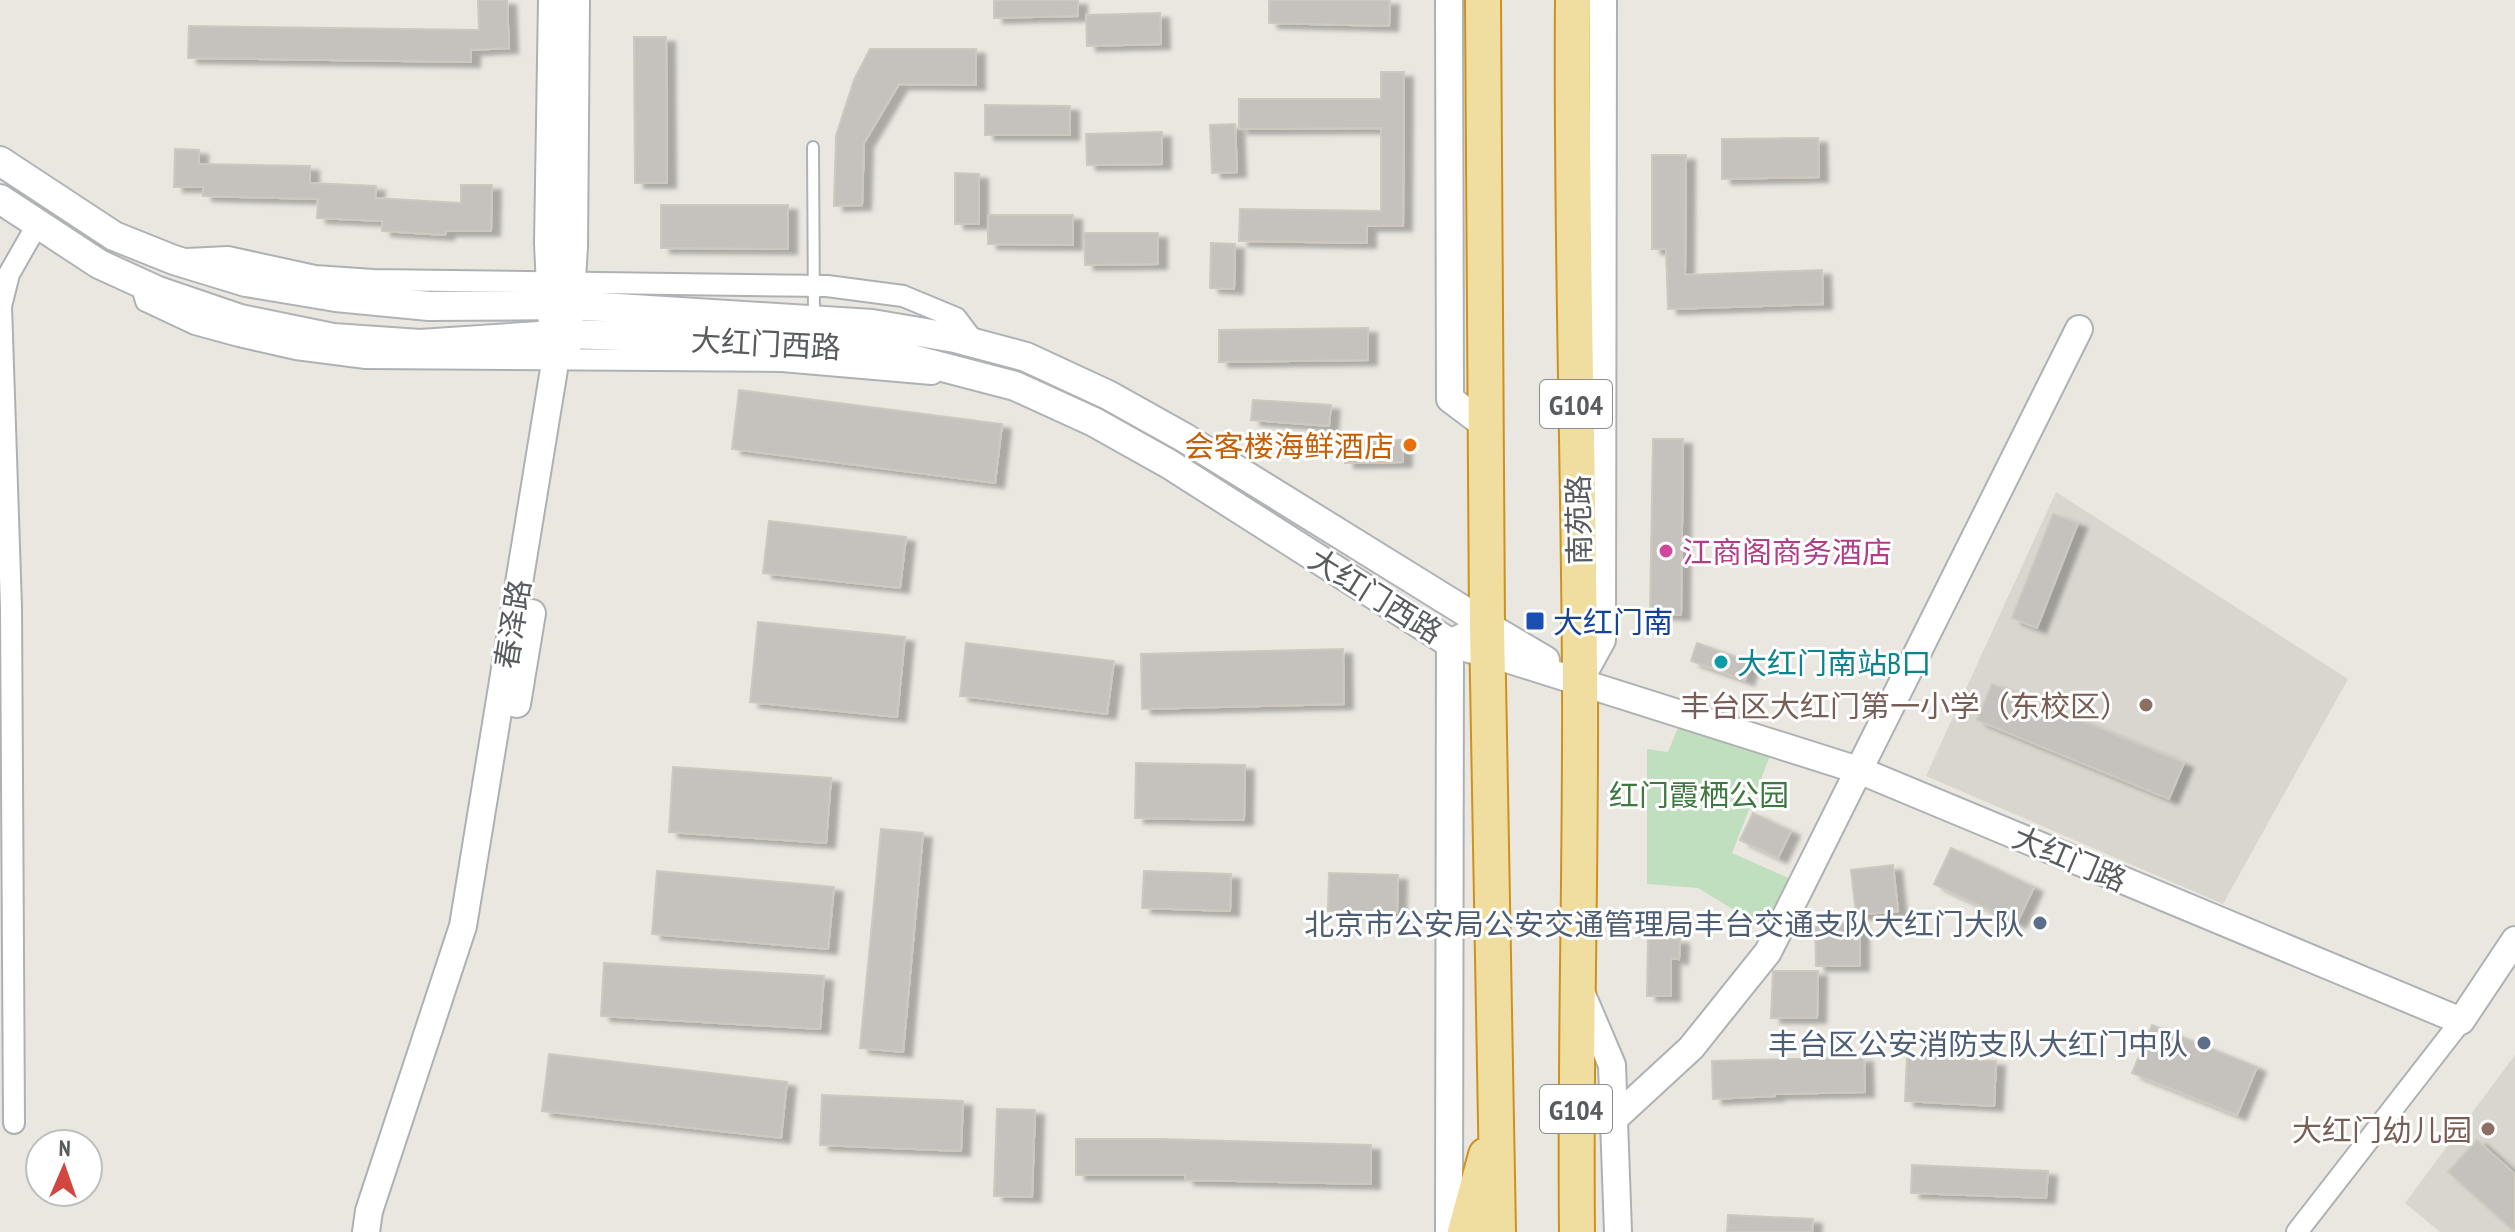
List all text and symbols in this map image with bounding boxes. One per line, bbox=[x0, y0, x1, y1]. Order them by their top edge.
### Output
street label: 大红门西路 bbox=[690, 320, 842, 366]
road number: G104 bbox=[1540, 380, 1612, 428]
place label: 会客楼海鲜酒店 bbox=[1184, 426, 1394, 465]
marker: 会客楼海鲜酒店 bbox=[1401, 436, 1419, 454]
street label: 南苑路 bbox=[1558, 475, 1598, 565]
place label: 江商阁商务酒店 bbox=[1682, 532, 1892, 571]
street label: 大红门西路 bbox=[1302, 539, 1450, 651]
marker: 江商阁商务酒店 bbox=[1657, 542, 1675, 560]
street label: 春泽路 bbox=[486, 577, 538, 671]
place label: 大红门南 bbox=[1553, 602, 1673, 641]
marker: 大红门南 bbox=[1524, 610, 1546, 632]
place label: 大红门南站B口 bbox=[1737, 643, 1931, 682]
marker: 大红门南站B口 bbox=[1712, 653, 1730, 671]
place label: 丰台区大红门第一小学（东校区） bbox=[1680, 686, 2130, 725]
marker: 丰台区大红门第一小学（东校区） bbox=[2137, 696, 2155, 714]
park label: 红门霞栖公园 bbox=[1609, 775, 1789, 814]
street label: 大红门路 bbox=[2007, 817, 2133, 899]
place label: 北京市公安局公安交通管理局丰台交通支队大红门大队 bbox=[1304, 904, 2024, 943]
marker: 北京市公安局公安交通管理局丰台交通支队大红门大队 bbox=[2031, 914, 2049, 932]
place label: 丰台区公安消防支队大红门中队 bbox=[1768, 1024, 2188, 1063]
marker: 丰台区公安消防支队大红门中队 bbox=[2195, 1034, 2213, 1052]
road number: G104 bbox=[1540, 1085, 1612, 1133]
place label: 大红门幼儿园 bbox=[2292, 1110, 2472, 1149]
marker: 大红门幼儿园 bbox=[2479, 1120, 2497, 1138]
north arrow bbox=[24, 1128, 104, 1208]
text: N bbox=[58, 1134, 71, 1162]

